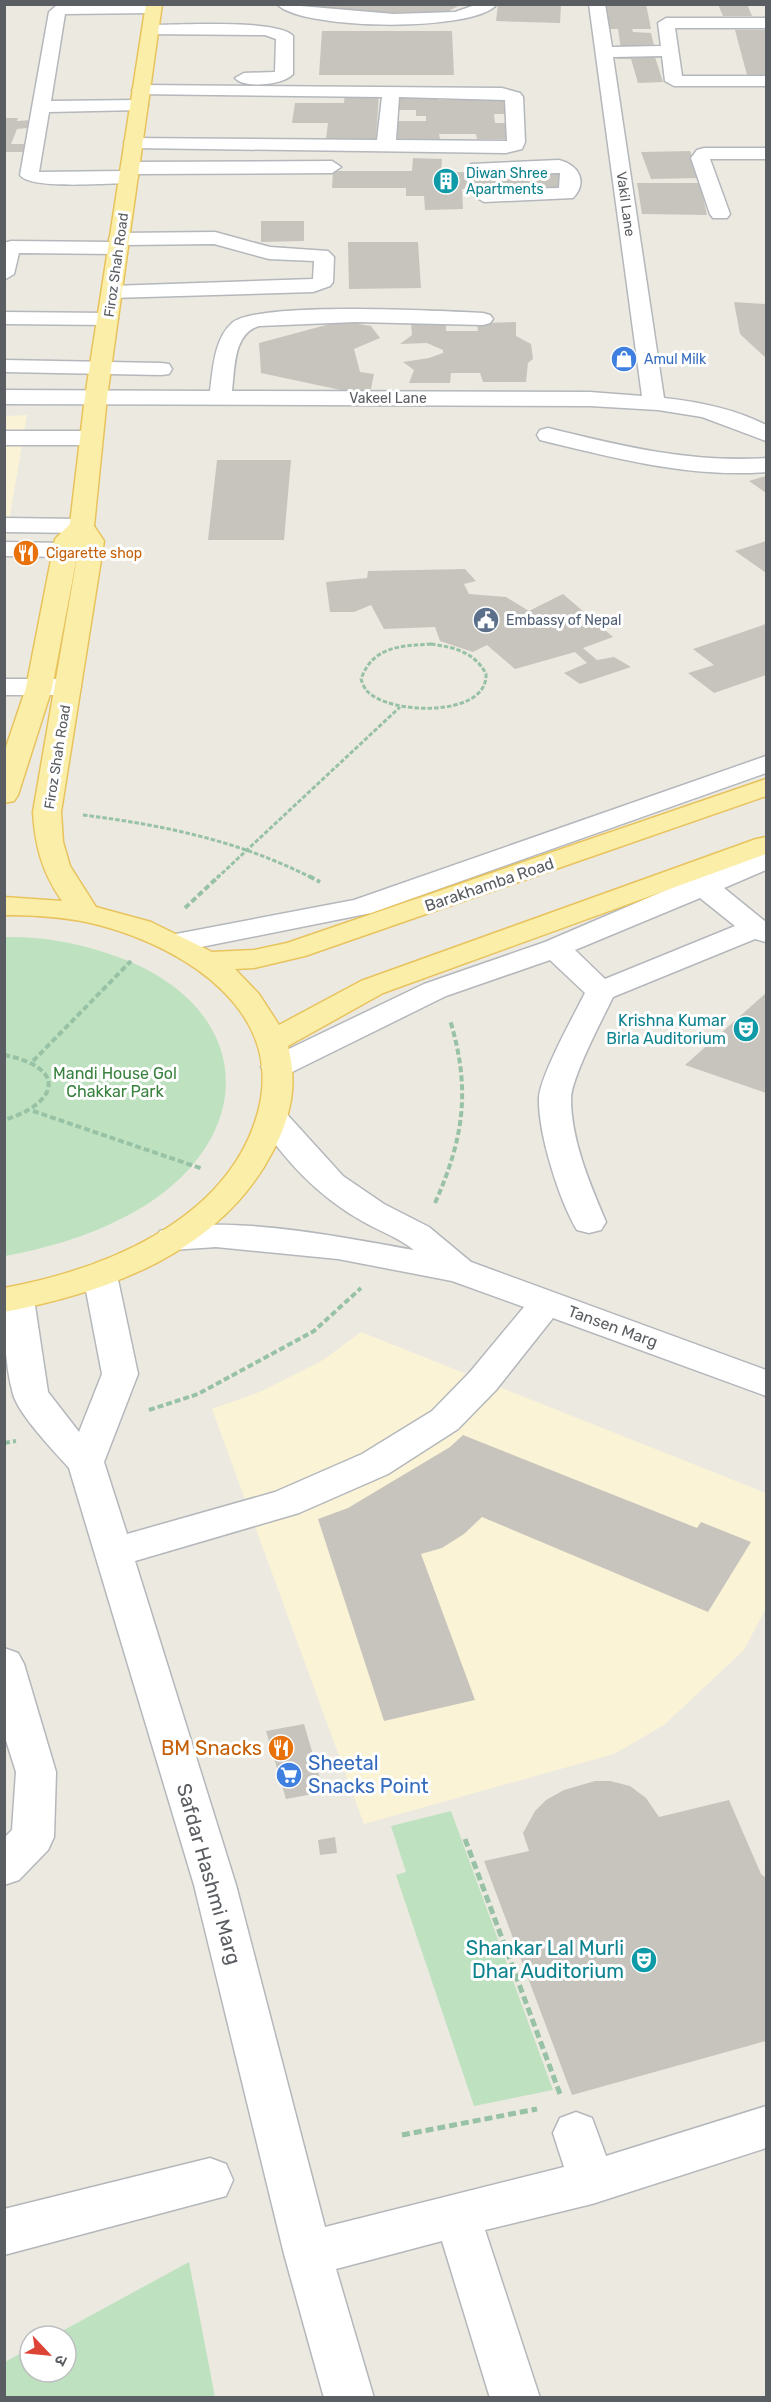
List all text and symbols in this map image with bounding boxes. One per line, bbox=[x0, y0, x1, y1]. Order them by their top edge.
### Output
place label: Diwan Shree Apartments bbox=[466, 165, 548, 198]
building icon: Diwan Shree Apartments bbox=[431, 166, 461, 196]
street label: Vakil Lane bbox=[613, 170, 639, 238]
street label: Firoz Shah Road bbox=[101, 212, 132, 318]
shop icon: Amul Milk bbox=[609, 344, 639, 374]
place label: Amul Milk bbox=[644, 351, 707, 368]
street label: Vakeel Lane bbox=[349, 390, 427, 407]
restaurant icon: Cigarette shop bbox=[11, 538, 41, 568]
place label: Cigarette shop bbox=[46, 545, 142, 562]
public building icon: Embassy of Nepal bbox=[471, 605, 501, 635]
place label: Embassy of Nepal bbox=[506, 612, 621, 629]
street label: Firoz Shah Road bbox=[41, 704, 74, 810]
street label: Barakhamba Road bbox=[422, 853, 556, 916]
place label: Krishna Kumar Birla Auditorium bbox=[606, 1011, 726, 1048]
theatre icon: Krishna Kumar Birla Auditorium bbox=[731, 1014, 761, 1044]
park label: Mandi House Gol Chakkar Park bbox=[53, 1064, 177, 1101]
street label: Tansen Marg bbox=[565, 1301, 660, 1351]
restaurant icon: BM Snacks bbox=[266, 1733, 296, 1763]
place label: BM Snacks bbox=[161, 1736, 262, 1760]
place label: Sheetal Snacks Point bbox=[308, 1751, 429, 1798]
supermarket icon: Sheetal Snacks Point bbox=[274, 1760, 304, 1790]
street label: Safdar Hashmi Marg bbox=[172, 1781, 246, 1967]
place label: Shankar Lal Murli Dhar Auditorium bbox=[466, 1936, 624, 1983]
theatre icon: Shankar Lal Murli Dhar Auditorium bbox=[629, 1945, 659, 1975]
north arrow bbox=[18, 2324, 78, 2384]
text: उ bbox=[50, 2352, 72, 2369]

